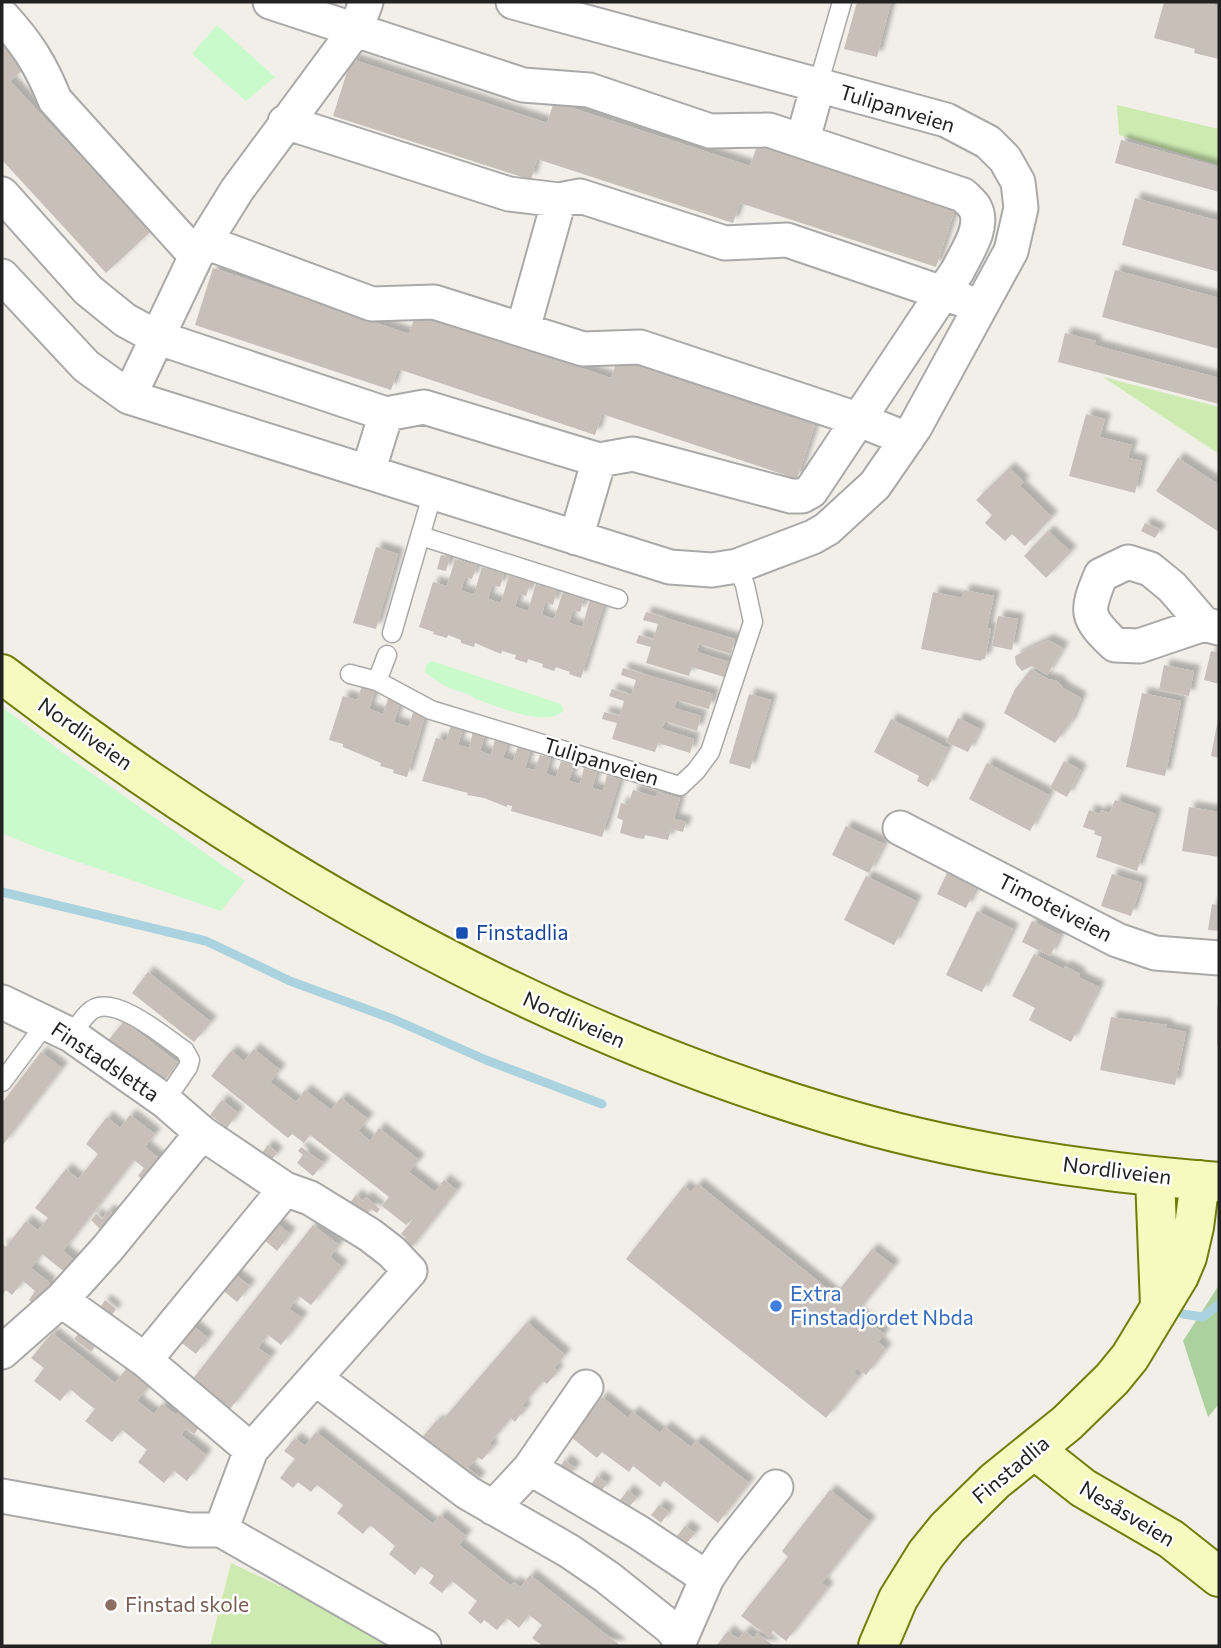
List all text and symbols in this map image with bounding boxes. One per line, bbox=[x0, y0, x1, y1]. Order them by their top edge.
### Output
street label: Tulipanveien bbox=[837, 78, 958, 137]
street label: Nordliveien bbox=[34, 691, 138, 774]
street label: Tulipanveien bbox=[541, 731, 662, 790]
street label: Timoteiveien bbox=[995, 867, 1117, 946]
place label: Finstadlia bbox=[476, 919, 568, 944]
marker: Finstadlia bbox=[454, 925, 470, 941]
street label: Nordliveien bbox=[520, 985, 630, 1052]
street label: Finstadsletta bbox=[47, 1016, 165, 1106]
street label: Nordliveien bbox=[1061, 1150, 1173, 1189]
place label: Extra Finstadjordet Nbda bbox=[790, 1280, 974, 1329]
marker: Extra Finstadjordet Nbda bbox=[768, 1298, 784, 1314]
street label: Finstadlia bbox=[967, 1430, 1053, 1508]
street label: Nesåsveien bbox=[1076, 1475, 1180, 1551]
place label: Finstad skole bbox=[125, 1591, 249, 1616]
marker: Finstad skole bbox=[103, 1597, 119, 1613]

